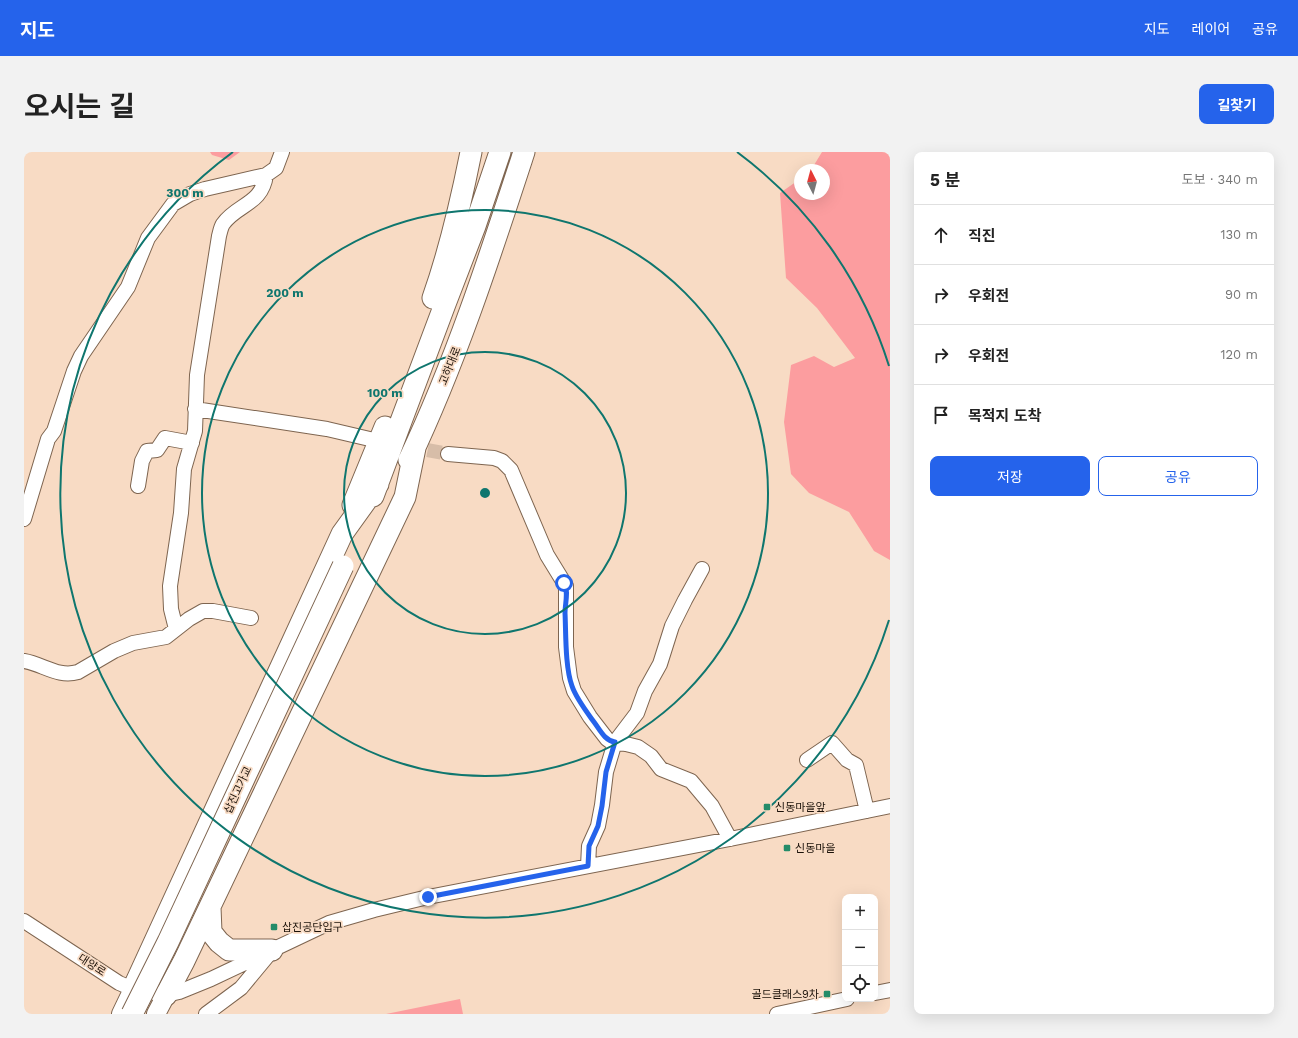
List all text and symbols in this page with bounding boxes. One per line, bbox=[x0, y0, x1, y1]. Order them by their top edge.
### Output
text: 지도 bbox=[20, 19, 55, 42]
text: 지도 bbox=[1144, 21, 1170, 37]
text: 레이어 bbox=[1192, 21, 1230, 37]
text: 공유 bbox=[1252, 21, 1278, 37]
button: 길찾기 bbox=[1199, 84, 1274, 124]
text: 오시는 길 bbox=[24, 90, 135, 123]
north arrow bbox=[794, 164, 830, 200]
text: 5 분 bbox=[930, 170, 960, 190]
text: 도보 · 340 m bbox=[1182, 172, 1258, 187]
text: 300 m bbox=[166, 186, 204, 200]
icon: ahead bbox=[930, 224, 952, 246]
text: 직진 bbox=[968, 227, 996, 245]
text: 130 m bbox=[1220, 227, 1258, 242]
icon: right bbox=[930, 284, 952, 306]
text: 200 m bbox=[266, 286, 304, 300]
text: 우회전 bbox=[968, 287, 1009, 305]
text: 90 m bbox=[1225, 287, 1258, 302]
icon: right bbox=[930, 344, 952, 366]
street label: 고하대로 bbox=[436, 345, 464, 387]
text: 우회전 bbox=[968, 347, 1009, 365]
text: 120 m bbox=[1220, 347, 1258, 362]
text: 100 m bbox=[367, 386, 403, 400]
icon: arrive bbox=[930, 404, 952, 426]
text: 목적지 도착 bbox=[968, 407, 1041, 425]
button: 저장 bbox=[930, 456, 1090, 496]
button: 공유 bbox=[1098, 456, 1258, 496]
centre of rings bbox=[478, 486, 492, 500]
route start bbox=[555, 574, 573, 592]
street label: 삽진고가교 bbox=[221, 764, 255, 816]
place label: 신동마을앞 bbox=[775, 801, 826, 814]
marker: 신동마을앞 bbox=[762, 802, 772, 812]
place label: 신동마을 bbox=[795, 842, 835, 855]
marker: 신동마을 bbox=[782, 843, 792, 853]
route end bbox=[419, 888, 437, 906]
map controls bbox=[842, 894, 878, 1002]
button: + bbox=[842, 894, 878, 930]
place label: 삽진공단입구 bbox=[282, 921, 343, 934]
marker: 삽진공단입구 bbox=[269, 922, 279, 932]
button: − bbox=[842, 930, 878, 966]
street label: 대양로 bbox=[76, 951, 108, 979]
button: locate bbox=[842, 966, 878, 1002]
place label: 골드클래스9차 bbox=[751, 988, 819, 1001]
marker: 골드클래스9차 bbox=[822, 989, 832, 999]

